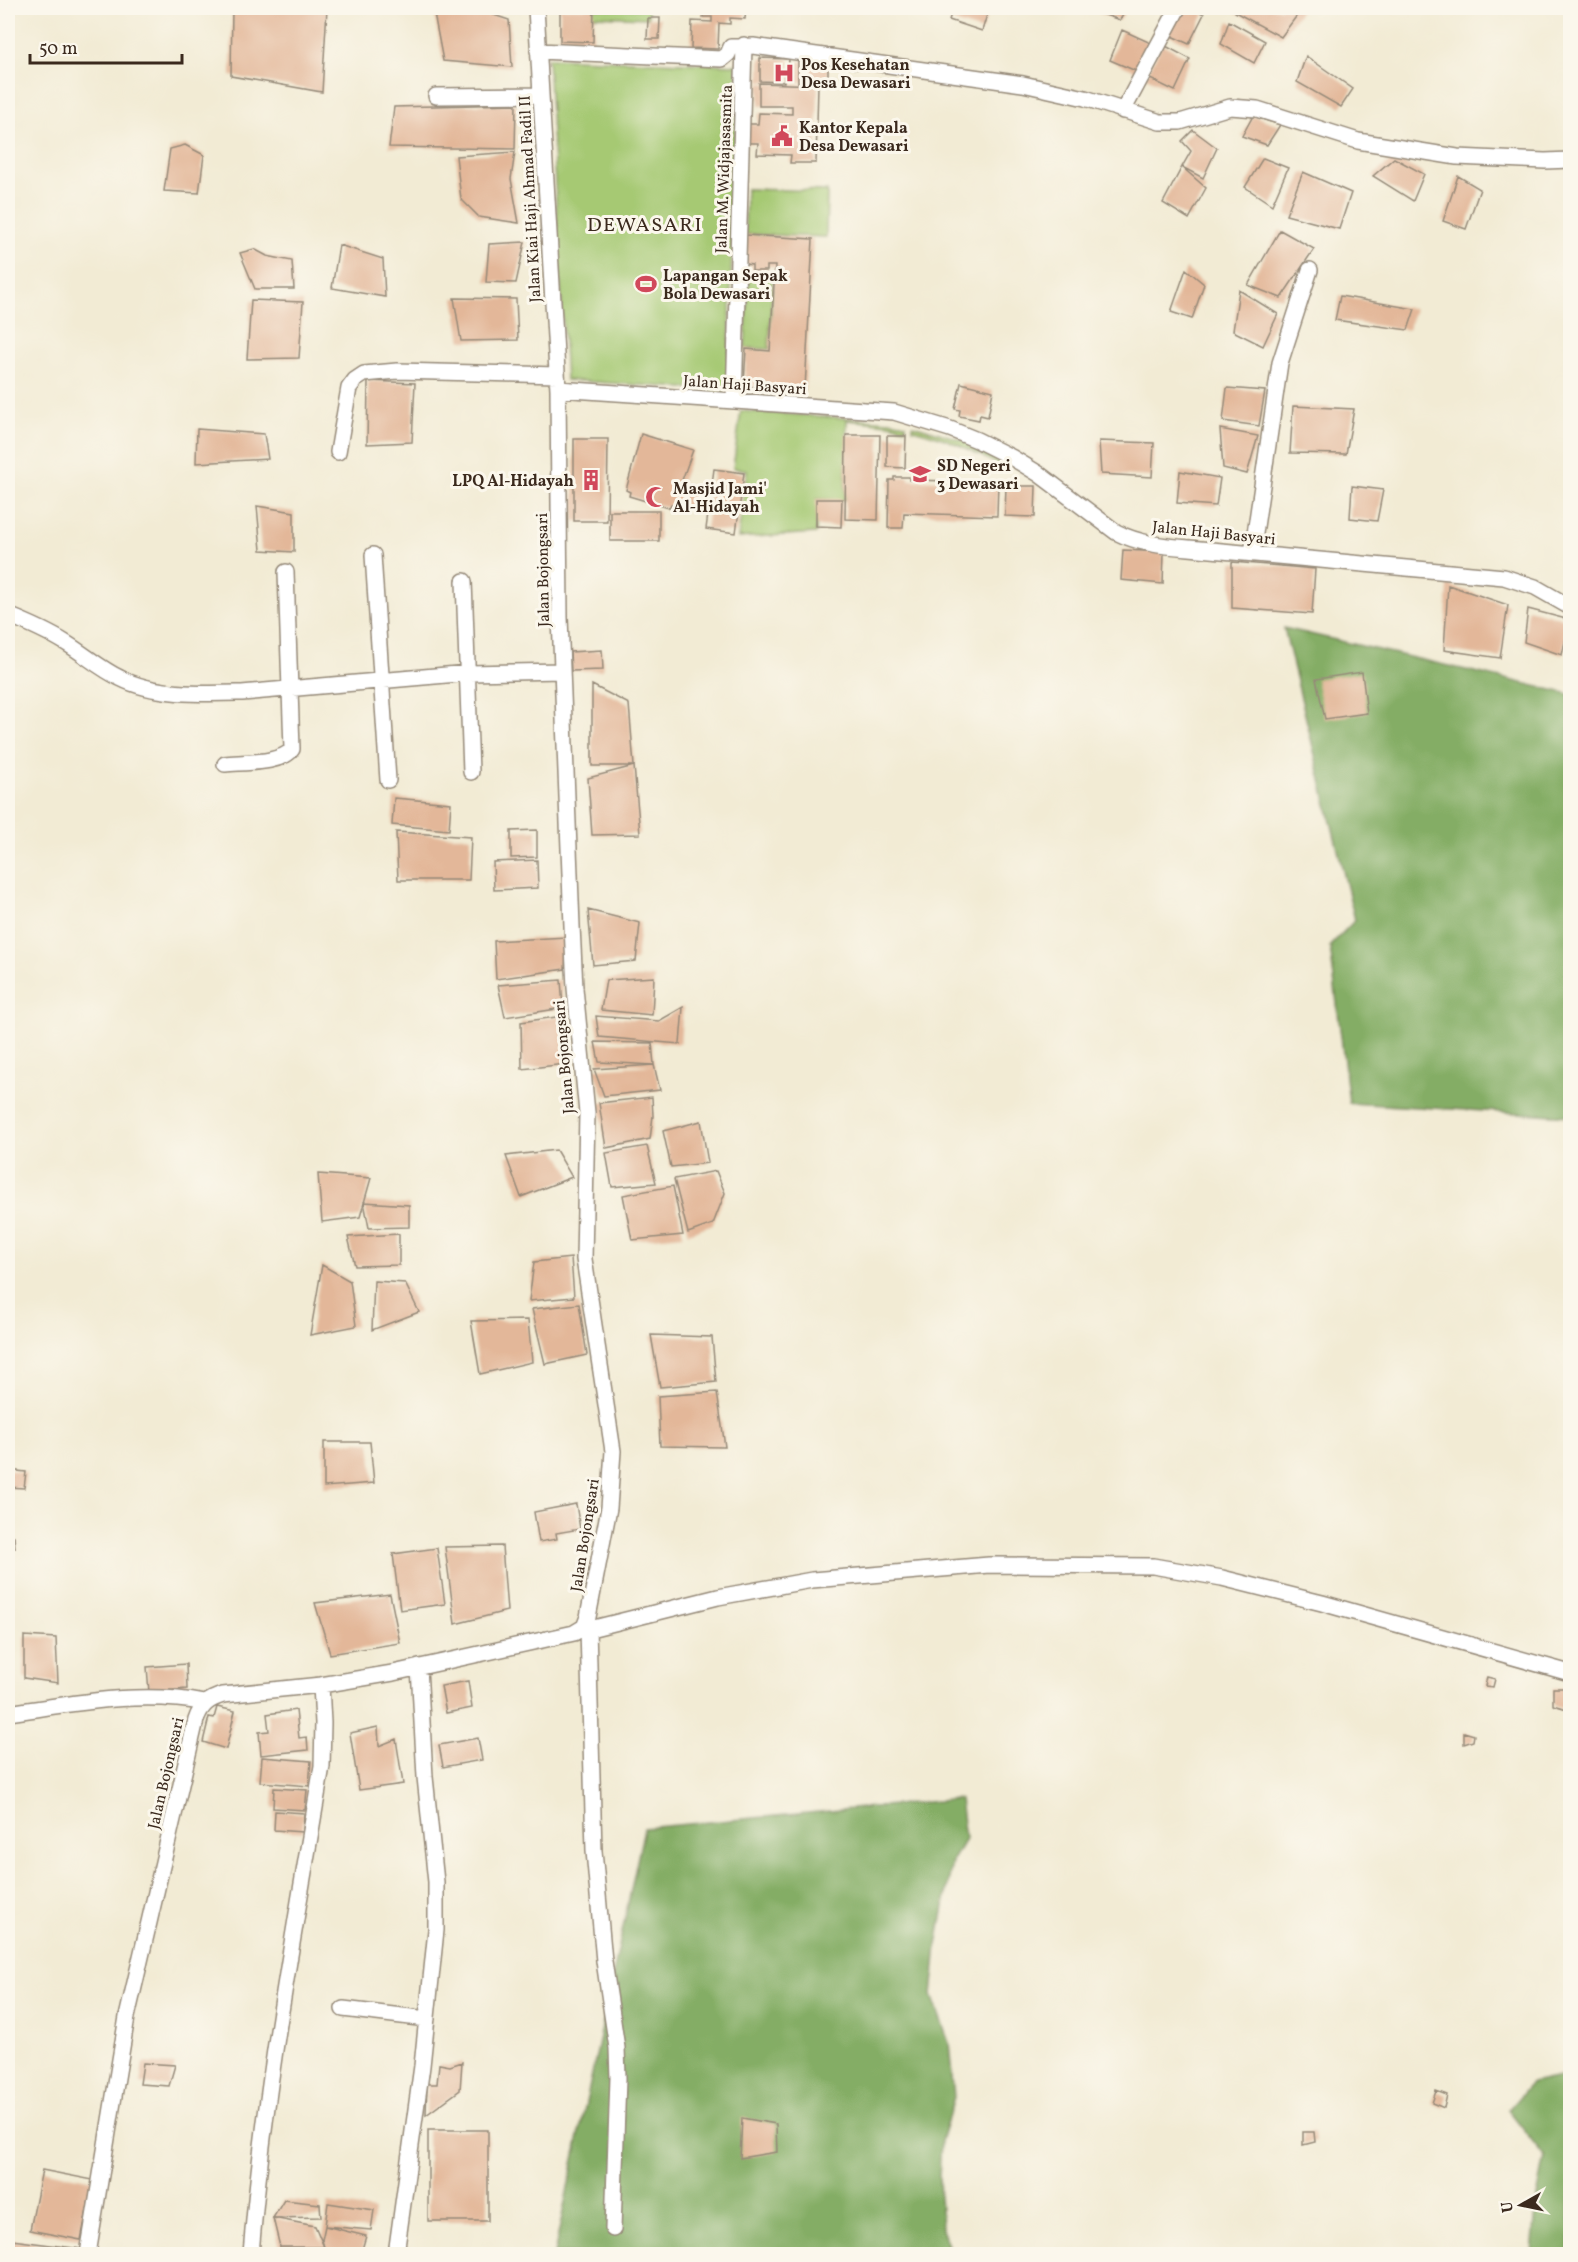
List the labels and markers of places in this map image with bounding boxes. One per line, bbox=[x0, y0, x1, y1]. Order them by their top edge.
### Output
place label: Pos Kesehatan Desa Dewasari bbox=[801, 55, 911, 95]
hospital icon: Pos Kesehatan Desa Dewasari bbox=[772, 61, 796, 85]
place label: Kantor Kepala Desa Dewasari bbox=[799, 118, 909, 158]
public building icon: Kantor Kepala Desa Dewasari bbox=[770, 124, 794, 148]
place label: Lapangan Sepak Bola Dewasari bbox=[663, 266, 788, 306]
sports icon: Lapangan Sepak Bola Dewasari bbox=[634, 272, 658, 296]
place label: SD Negeri 3 Dewasari bbox=[937, 456, 1019, 496]
school or university icon: SD Negeri 3 Dewasari bbox=[908, 462, 932, 486]
building icon: LPQ Al-Hidayah bbox=[579, 468, 603, 492]
place label: LPQ Al-Hidayah bbox=[452, 471, 574, 493]
place label: Masjid Jami' Al-Hidayah bbox=[673, 479, 767, 519]
mosque icon: Masjid Jami' Al-Hidayah bbox=[644, 485, 668, 509]

